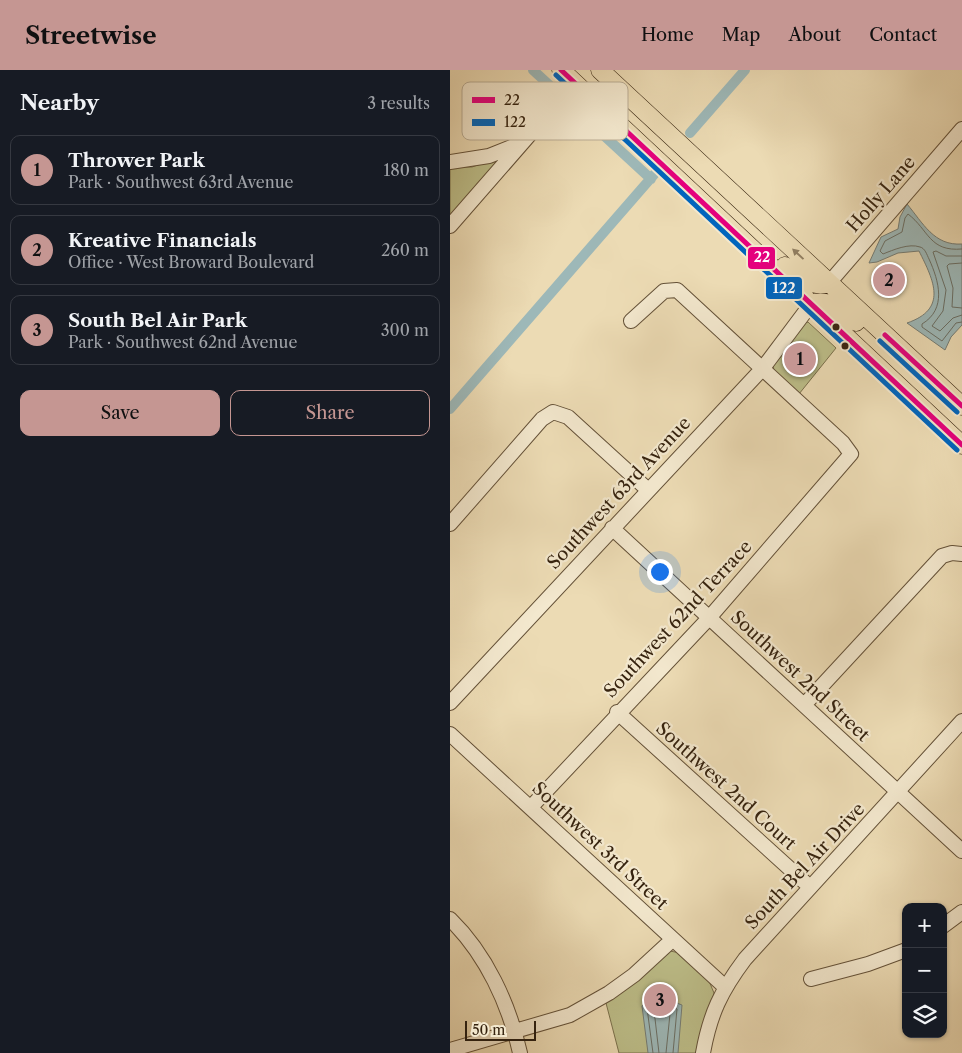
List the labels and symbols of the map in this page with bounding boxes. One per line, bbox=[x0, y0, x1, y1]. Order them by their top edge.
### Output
legend bbox=[462, 82, 628, 140]
text: 22 bbox=[504, 91, 520, 109]
text: 122 bbox=[504, 113, 526, 131]
street label: Holly Lane bbox=[842, 152, 920, 236]
line badge: 22 bbox=[747, 246, 776, 270]
text: 22 bbox=[754, 248, 770, 266]
one-way arrow bbox=[792, 248, 804, 260]
pin: 2 bbox=[873, 261, 905, 299]
line badge: 122 bbox=[765, 276, 803, 300]
text: 122 bbox=[773, 279, 795, 297]
unlabelled marker bbox=[831, 322, 841, 332]
pin: 1 bbox=[784, 340, 816, 378]
unlabelled marker bbox=[840, 341, 850, 351]
street label: Southwest 63rd Avenue bbox=[543, 412, 695, 574]
street label: Southwest 62nd Terrace bbox=[599, 536, 757, 702]
your location bbox=[647, 559, 673, 585]
street label: Southwest 2nd Street bbox=[726, 606, 874, 746]
street label: Southwest 2nd Court bbox=[651, 717, 801, 855]
street label: Southwest 3rd Street bbox=[528, 777, 673, 915]
street label: South Bel Air Drive bbox=[741, 798, 869, 934]
pin: 3 bbox=[644, 981, 676, 1019]
scale bar bbox=[465, 1018, 536, 1041]

